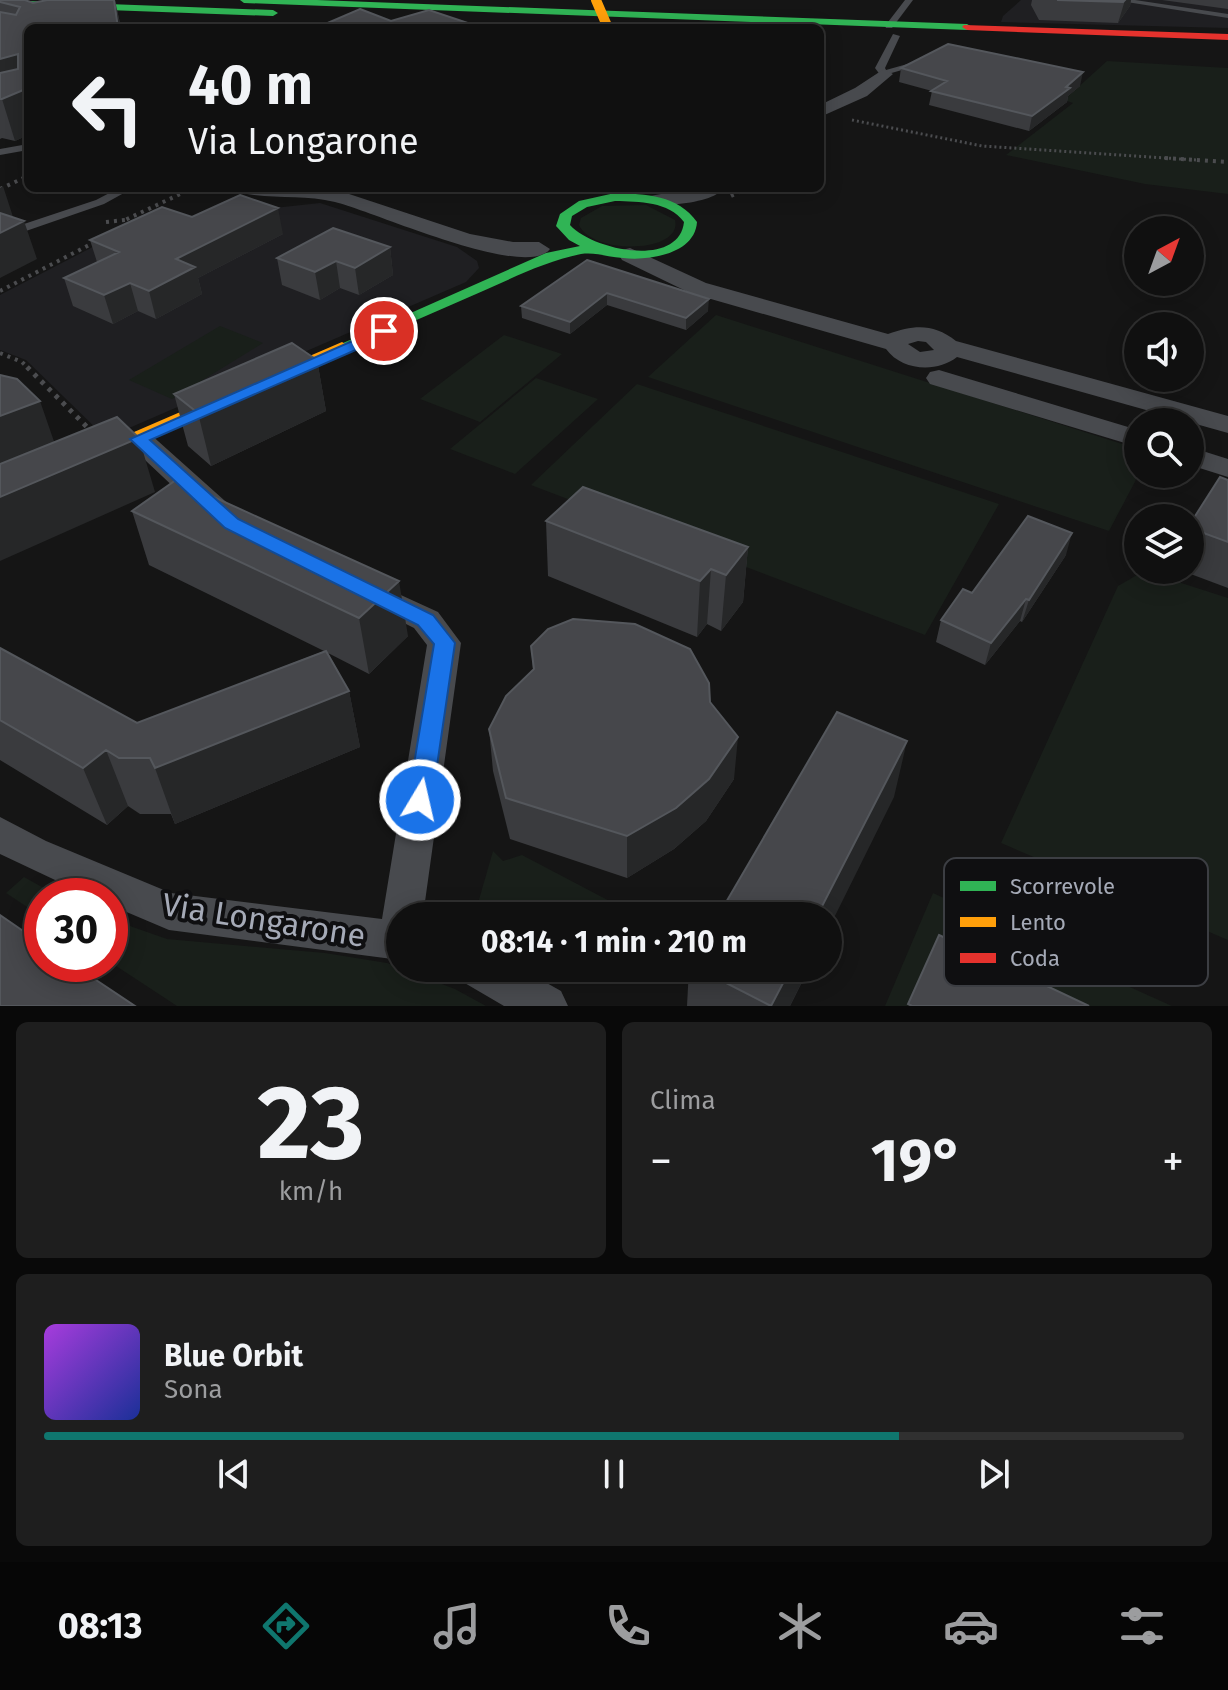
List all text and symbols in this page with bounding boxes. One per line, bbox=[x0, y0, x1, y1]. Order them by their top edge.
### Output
text: 40 m bbox=[188, 52, 313, 119]
icon: left bbox=[56, 56, 160, 160]
text: Via Longarone bbox=[188, 120, 419, 164]
north arrow bbox=[1124, 216, 1204, 296]
map controls bbox=[1124, 216, 1204, 584]
pin bbox=[350, 297, 418, 365]
icon: arrive bbox=[362, 309, 406, 353]
button: sound bbox=[1124, 312, 1204, 392]
button: search bbox=[1124, 408, 1204, 488]
button: layers bbox=[1124, 504, 1204, 584]
position arrow bbox=[378, 758, 462, 842]
legend bbox=[944, 858, 1208, 986]
text: Scorrevole bbox=[1010, 873, 1115, 900]
speed limit sign: 30 bbox=[24, 878, 128, 982]
street label: Via Longarone bbox=[160, 885, 368, 955]
text: Lento bbox=[1010, 909, 1066, 936]
text: 08:14 · 1 min · 210 m bbox=[481, 924, 747, 960]
text: Coda bbox=[1010, 945, 1060, 972]
text: 23 bbox=[257, 1061, 365, 1186]
text: Clima bbox=[650, 1085, 716, 1116]
text: 19° bbox=[871, 1125, 963, 1197]
text: − bbox=[650, 1135, 672, 1188]
text: + bbox=[1162, 1135, 1184, 1188]
text: km/h bbox=[279, 1176, 343, 1207]
text: Blue Orbit bbox=[164, 1338, 303, 1374]
text: Sona bbox=[164, 1374, 223, 1405]
icon: previous bbox=[212, 1452, 256, 1496]
icon: pause bbox=[592, 1452, 636, 1496]
icon: next bbox=[972, 1452, 1016, 1496]
icon: directions bbox=[258, 1598, 314, 1654]
icon: music bbox=[429, 1598, 485, 1654]
icon: phone bbox=[600, 1598, 656, 1654]
icon: climate bbox=[772, 1598, 828, 1654]
icon: car bbox=[943, 1598, 999, 1654]
icon: filters bbox=[1114, 1598, 1170, 1654]
text: 08:13 bbox=[58, 1604, 142, 1648]

